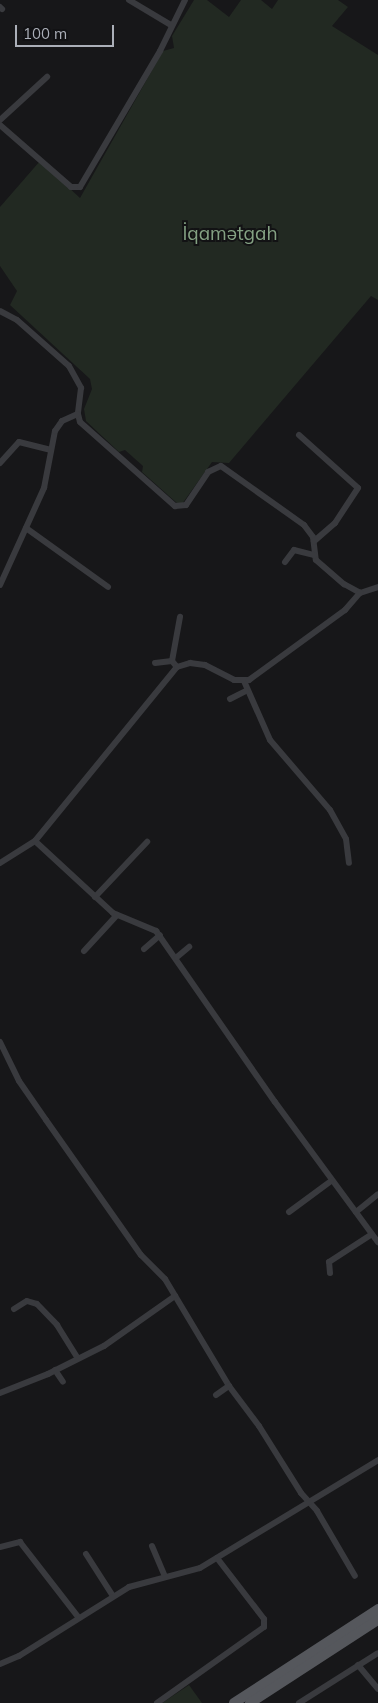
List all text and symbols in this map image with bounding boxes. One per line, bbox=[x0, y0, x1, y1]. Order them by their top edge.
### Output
scale bar bbox=[18, 15, 116, 47]
text: 100 m bbox=[23, 24, 67, 43]
park label: İqamətgah bbox=[182, 223, 278, 245]

